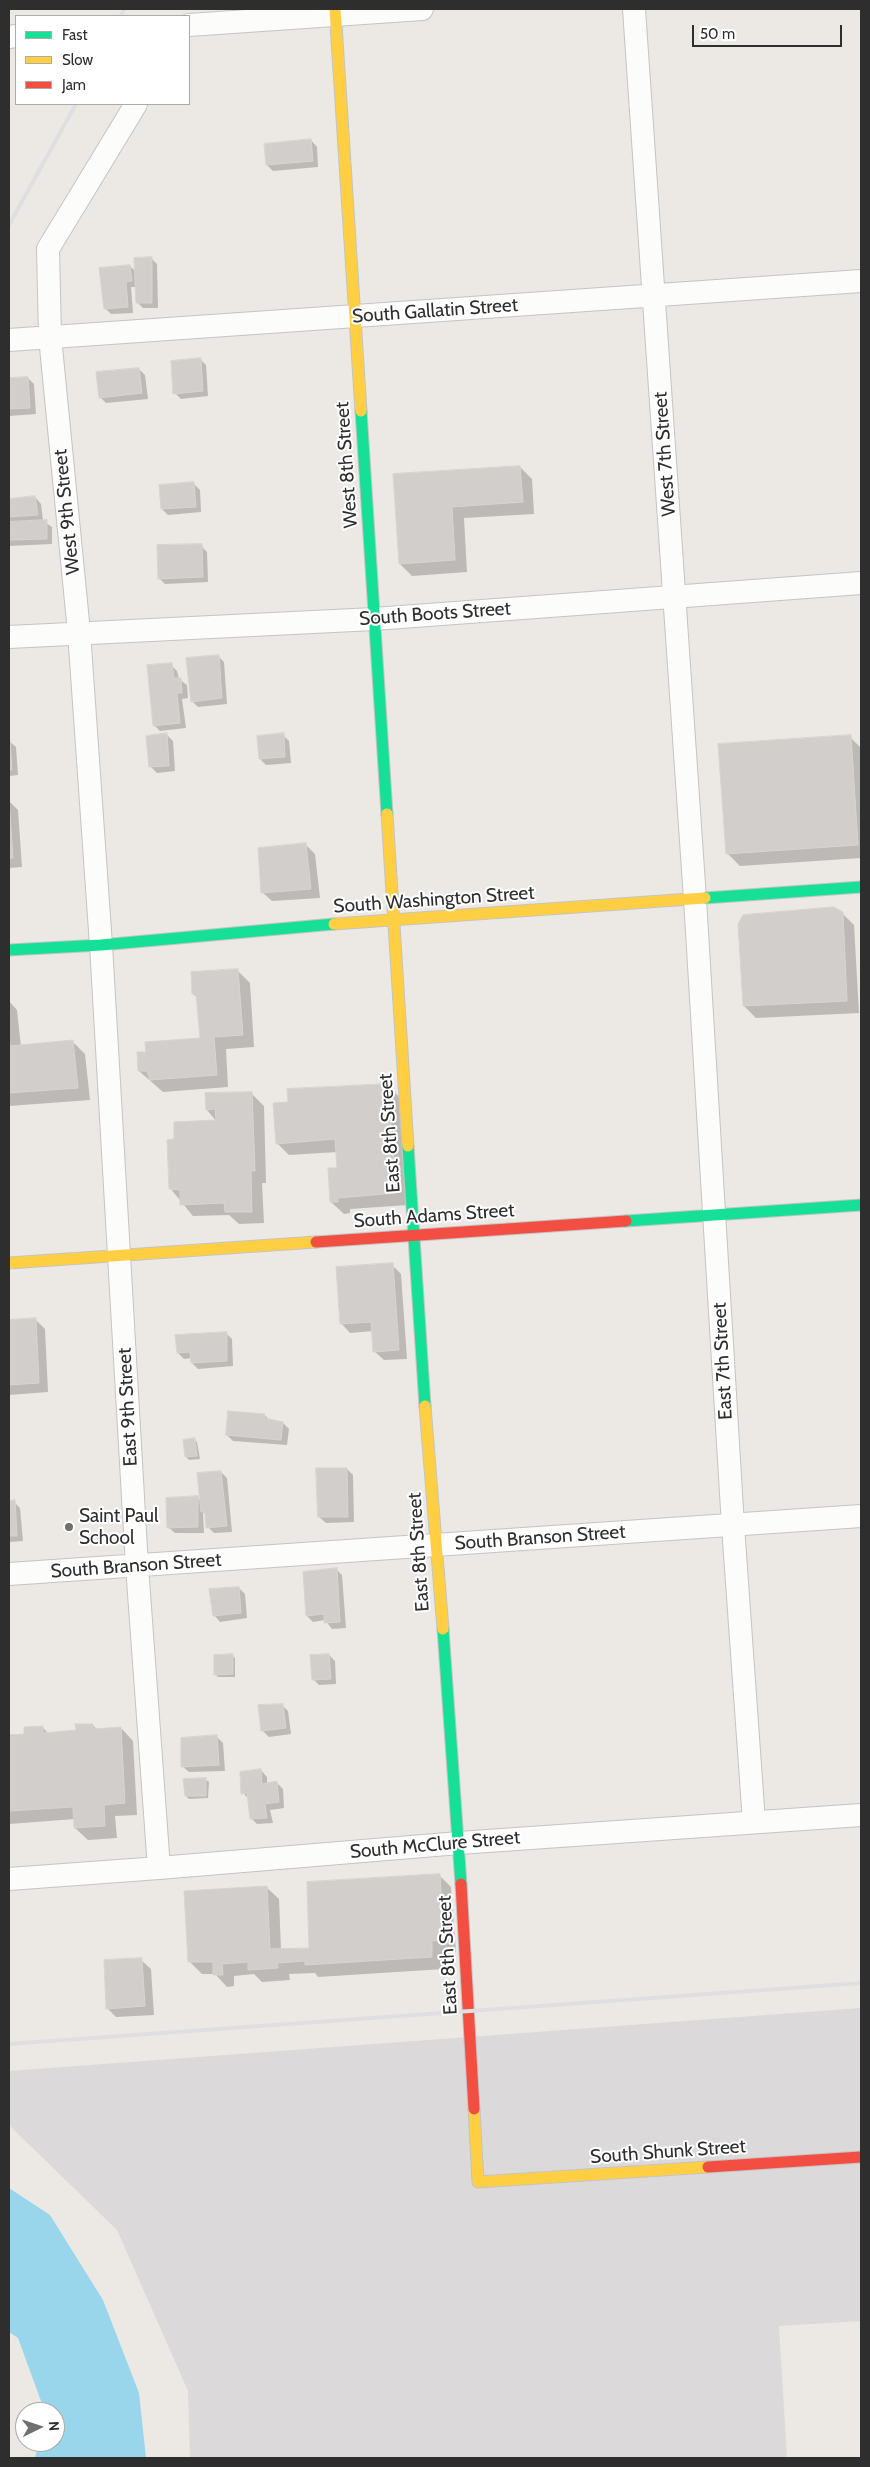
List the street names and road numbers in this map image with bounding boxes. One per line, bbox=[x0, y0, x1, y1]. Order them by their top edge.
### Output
street label: South Gallatin Street bbox=[351, 294, 519, 328]
street label: West 7th Street bbox=[649, 391, 681, 517]
street label: West 8th Street bbox=[331, 401, 363, 529]
street label: West 9th Street bbox=[49, 448, 85, 576]
street label: South Boots Street bbox=[358, 597, 512, 631]
street label: South Washington Street bbox=[333, 882, 535, 918]
street label: East 8th Street bbox=[374, 1073, 406, 1193]
street label: South Adams Street bbox=[353, 1199, 515, 1233]
street label: East 7th Street bbox=[709, 1302, 737, 1420]
street label: East 9th Street bbox=[114, 1347, 142, 1467]
street label: East 8th Street bbox=[403, 1492, 435, 1612]
street label: South Branson Street bbox=[454, 1521, 626, 1555]
street label: South Branson Street bbox=[50, 1549, 222, 1583]
street label: South McClure Street bbox=[349, 1826, 521, 1864]
street label: East 8th Street bbox=[433, 1895, 463, 2015]
street label: South Shunk Street bbox=[589, 2135, 747, 2169]

